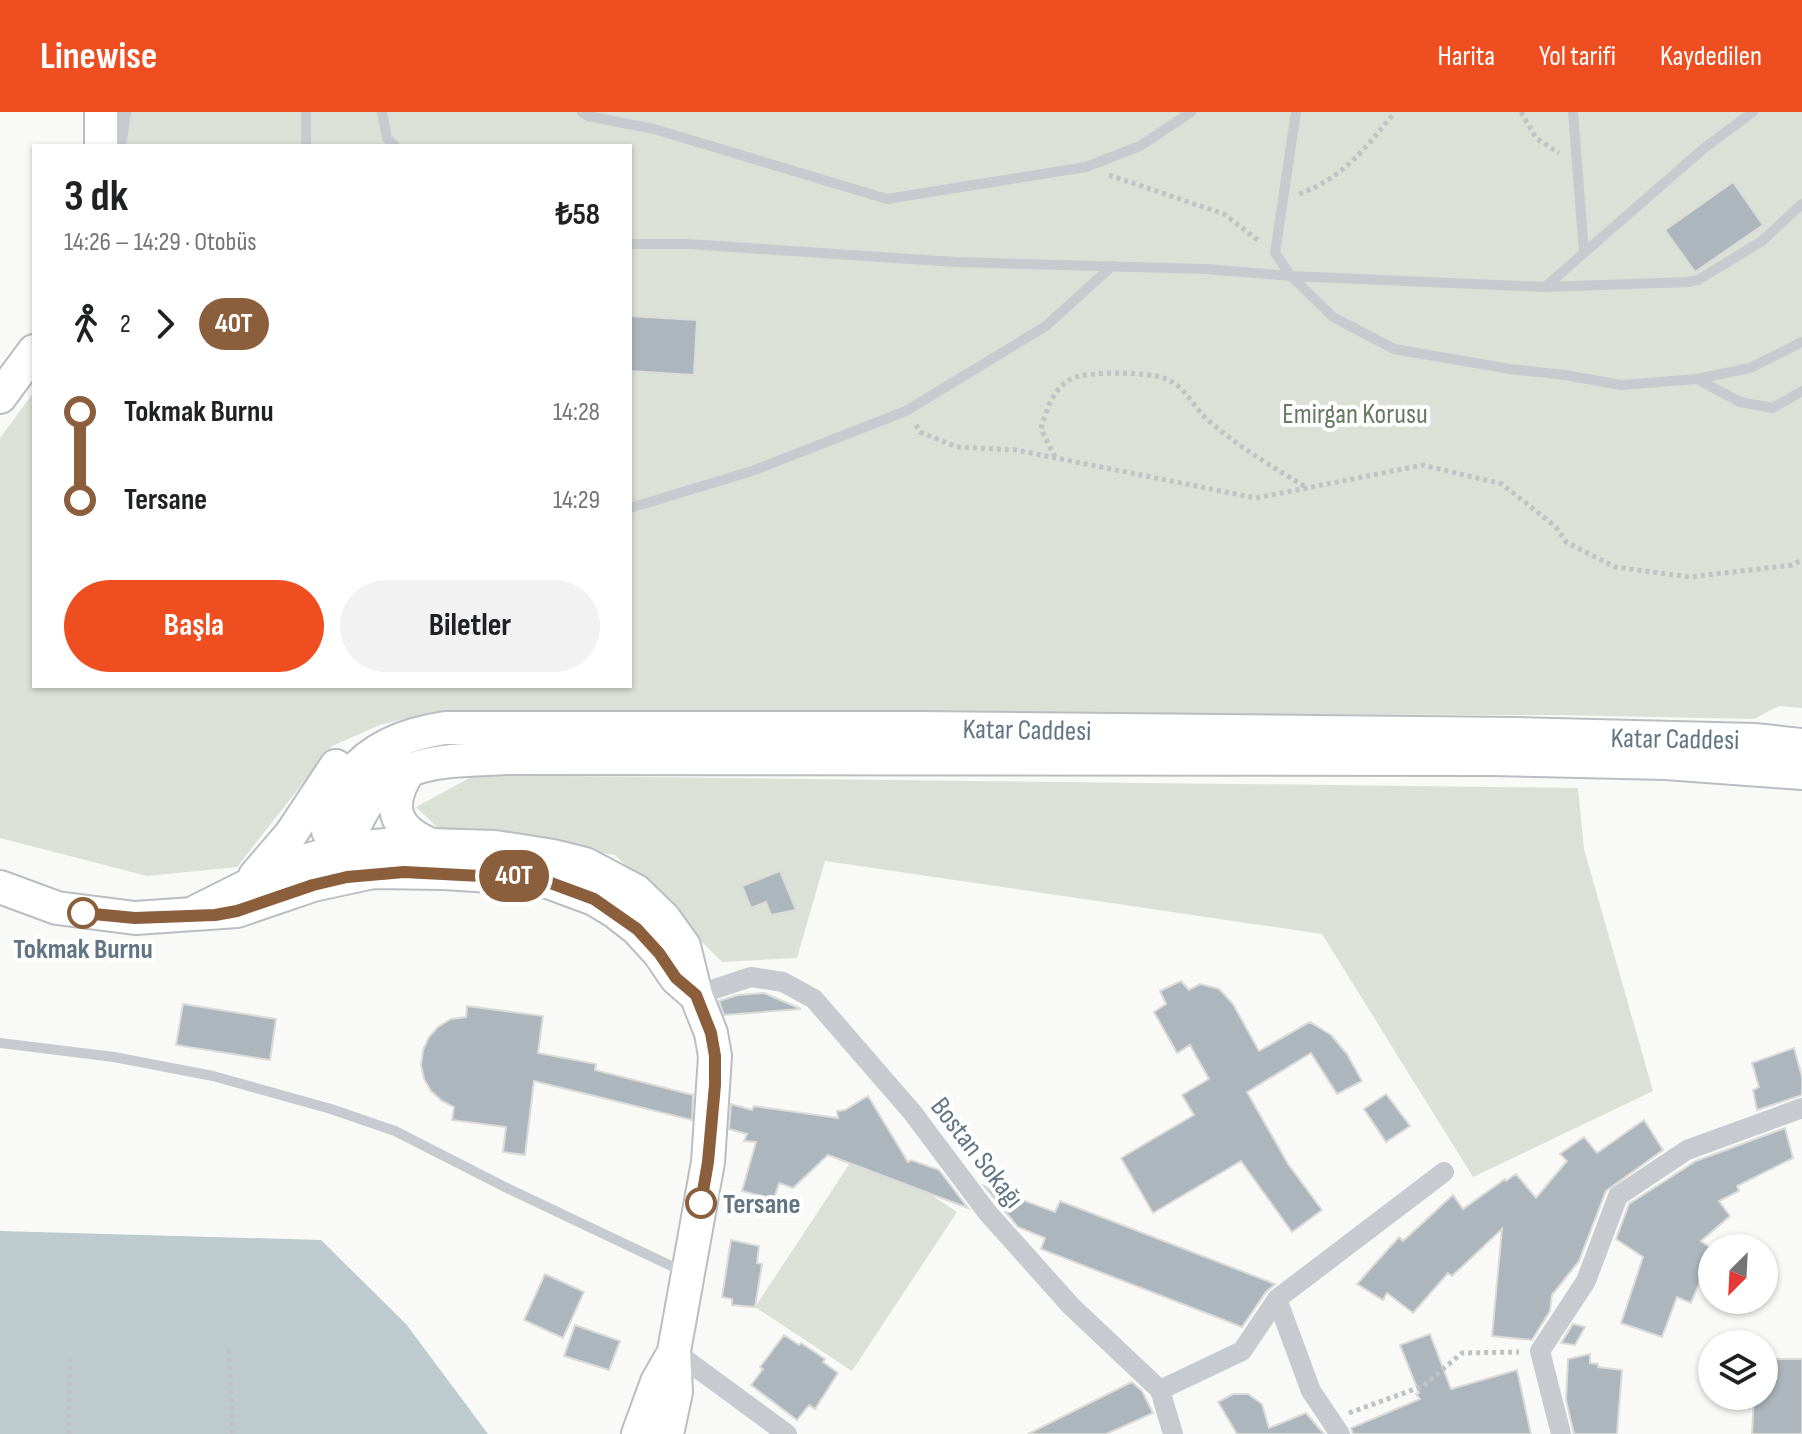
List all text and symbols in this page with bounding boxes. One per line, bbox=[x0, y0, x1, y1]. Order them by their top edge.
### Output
text: Linewise bbox=[40, 34, 157, 79]
text: Harita bbox=[1438, 40, 1495, 73]
text: Yol tarifi bbox=[1539, 40, 1616, 73]
text: Kaydedilen bbox=[1660, 40, 1762, 73]
text: 3 dk bbox=[64, 170, 128, 223]
text: ₺58 bbox=[555, 197, 600, 233]
text: 14:26 – 14:29 · Otobüs bbox=[64, 227, 257, 258]
icon: walk bbox=[64, 302, 108, 346]
icon: forward bbox=[143, 302, 187, 346]
text: 40T bbox=[215, 307, 253, 340]
text: 2 bbox=[120, 309, 131, 340]
text: Tokmak Burnu bbox=[124, 394, 274, 430]
text: 14:28 bbox=[553, 397, 600, 428]
park label: Emirgan Korusu bbox=[1282, 398, 1428, 431]
text: Tersane bbox=[124, 482, 207, 518]
text: 14:29 bbox=[553, 485, 600, 516]
button: Başla bbox=[64, 580, 324, 672]
button: Biletler bbox=[340, 580, 600, 672]
street label: Katar Caddesi bbox=[962, 713, 1092, 748]
street label: Katar Caddesi bbox=[1610, 722, 1740, 757]
line badge: 40T bbox=[468, 850, 560, 902]
text: 40T bbox=[495, 859, 533, 892]
marker: Tokmak Burnu bbox=[68, 898, 98, 928]
place label: Tokmak Burnu bbox=[13, 933, 153, 966]
street label: Bostan Sokağı bbox=[923, 1091, 1030, 1215]
marker: Tersane bbox=[686, 1188, 716, 1218]
place label: Tersane bbox=[723, 1188, 801, 1221]
north arrow bbox=[1698, 1234, 1778, 1314]
map controls bbox=[1698, 1234, 1778, 1410]
button: layers bbox=[1698, 1330, 1778, 1410]

